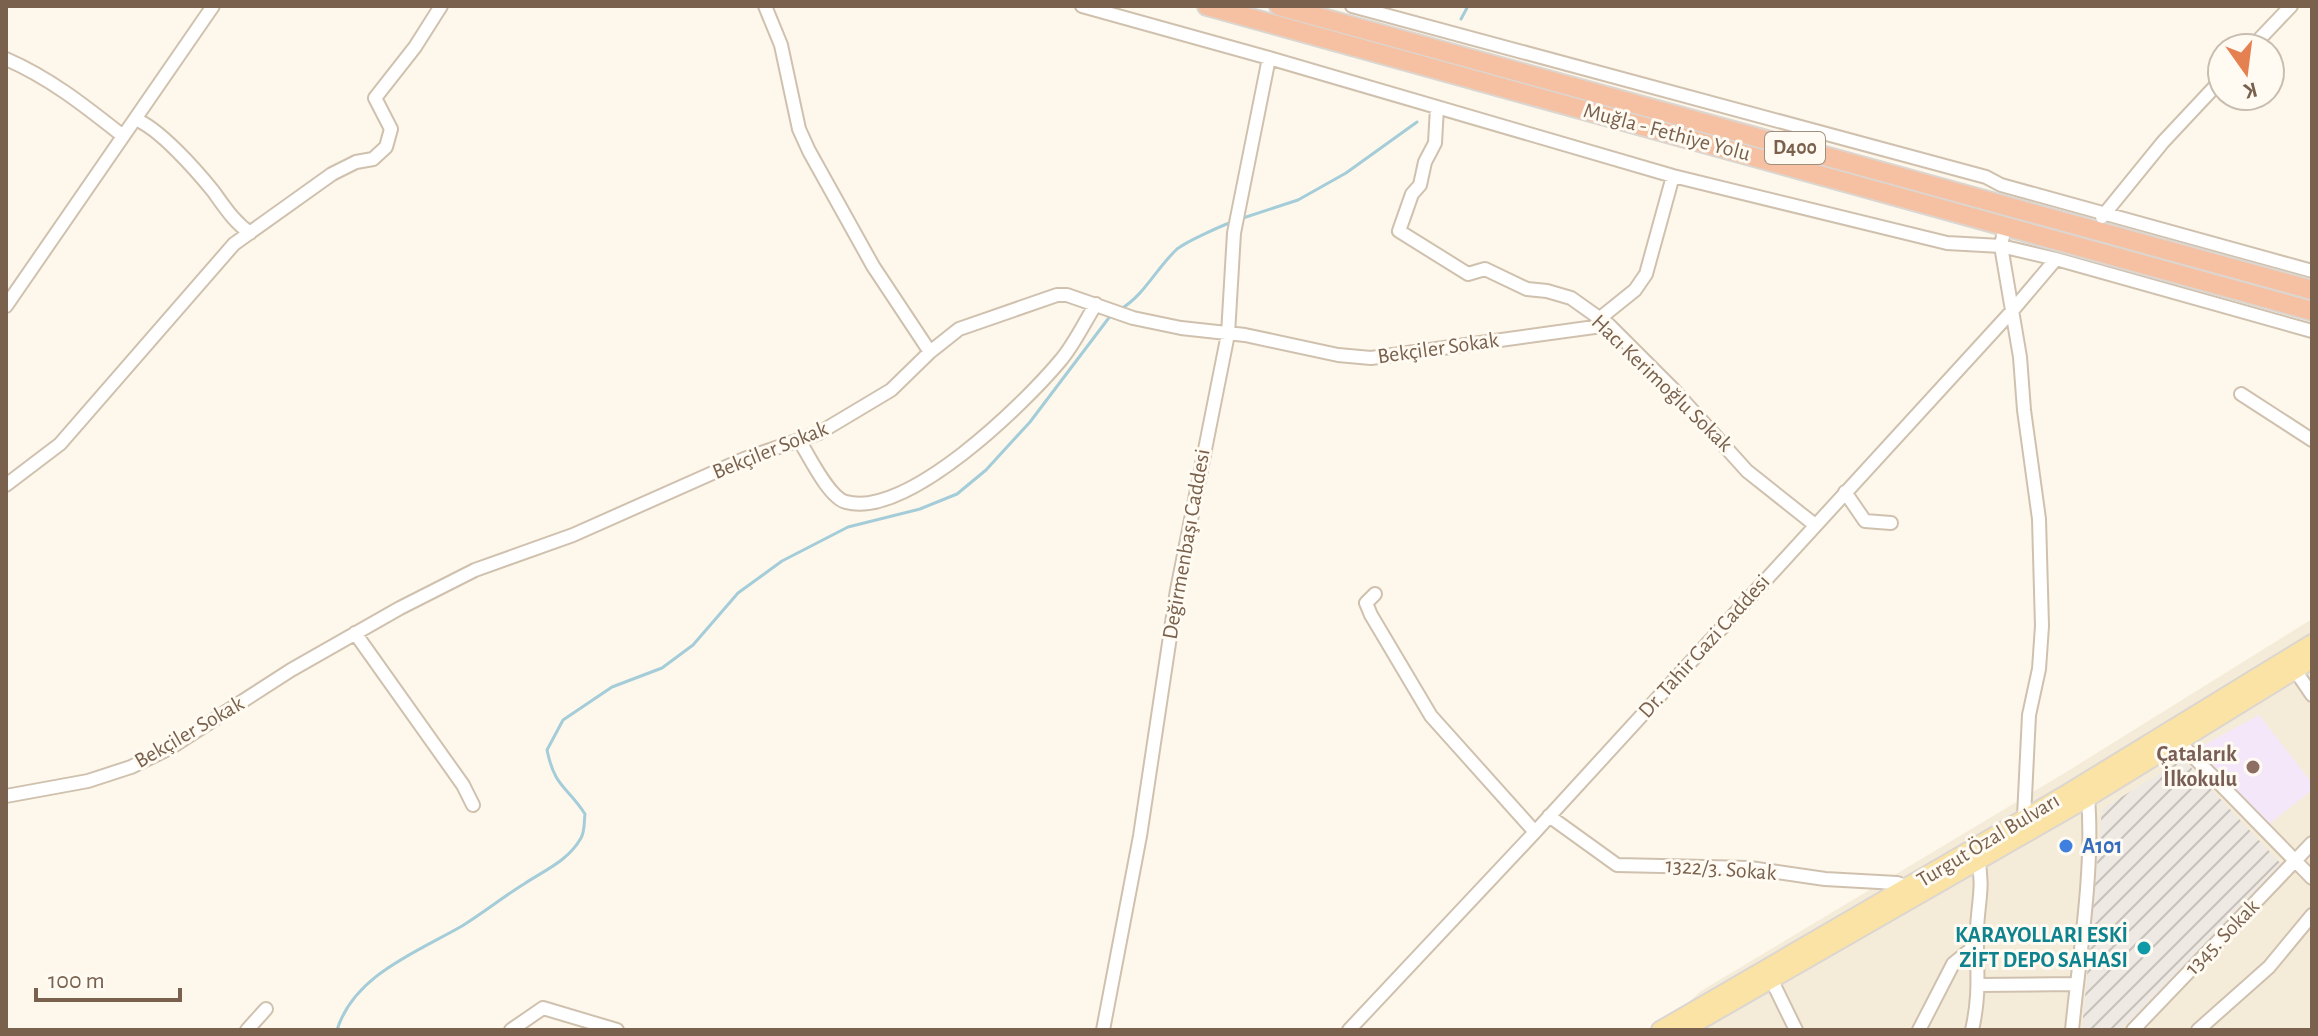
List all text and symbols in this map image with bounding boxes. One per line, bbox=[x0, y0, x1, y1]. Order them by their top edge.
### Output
north arrow bbox=[2206, 32, 2286, 112]
text: K bbox=[2241, 78, 2259, 103]
street label: Muğla - Fethiye Yolu bbox=[1581, 99, 1753, 165]
road number: D400 bbox=[1765, 132, 1825, 164]
street label: Hacı Kerimoğlu Sokak bbox=[1587, 310, 1737, 456]
street label: Bekçiler Sokak bbox=[1376, 329, 1500, 367]
street label: Bekçiler Sokak bbox=[709, 417, 831, 483]
street label: Değirmenbaşı Caddesi bbox=[1158, 447, 1214, 641]
street label: Dr. Tahir Gazi Caddesi bbox=[1634, 570, 1774, 722]
street label: Bekçiler Sokak bbox=[131, 692, 247, 772]
place label: Çatalarık İlkokulu bbox=[2157, 743, 2238, 790]
marker: Çatalarık İlkokulu bbox=[2244, 758, 2262, 776]
street label: Turgut Özal Bulvarı bbox=[1913, 789, 2063, 891]
place label: A101 bbox=[2082, 835, 2123, 857]
marker: A101 bbox=[2057, 837, 2075, 855]
street label: 1322/3. Sokak bbox=[1665, 854, 1777, 884]
street label: 1345. Sokak bbox=[2181, 895, 2263, 979]
place label: KARAYOLLARI ESKİ ZİFT DEPO SAHASI bbox=[1955, 921, 2128, 971]
marker: KARAYOLLARI ESKİ ZİFT DEPO SAHASI bbox=[2135, 939, 2153, 957]
scale bar bbox=[36, 952, 180, 1002]
text: 100 m bbox=[48, 969, 105, 993]

